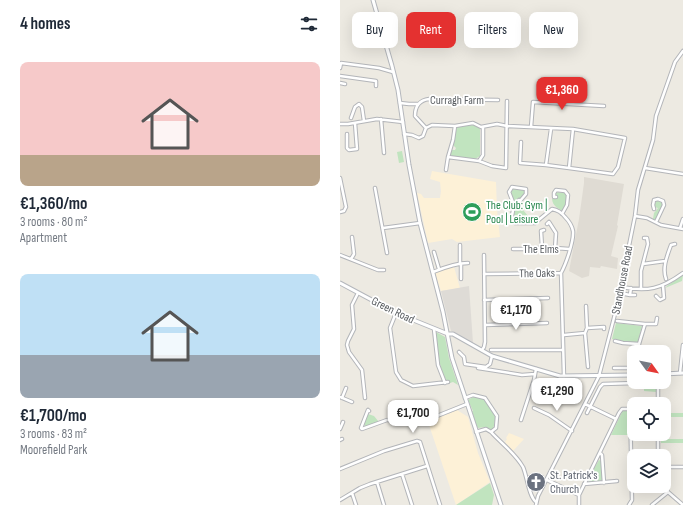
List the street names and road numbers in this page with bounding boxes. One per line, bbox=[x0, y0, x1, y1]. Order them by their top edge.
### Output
street label: Curragh Farm bbox=[430, 93, 484, 108]
street label: The Elms bbox=[523, 242, 559, 257]
street label: Standhouse Road bbox=[608, 244, 637, 316]
street label: The Oaks bbox=[519, 266, 555, 281]
street label: Green Road bbox=[369, 294, 417, 327]

